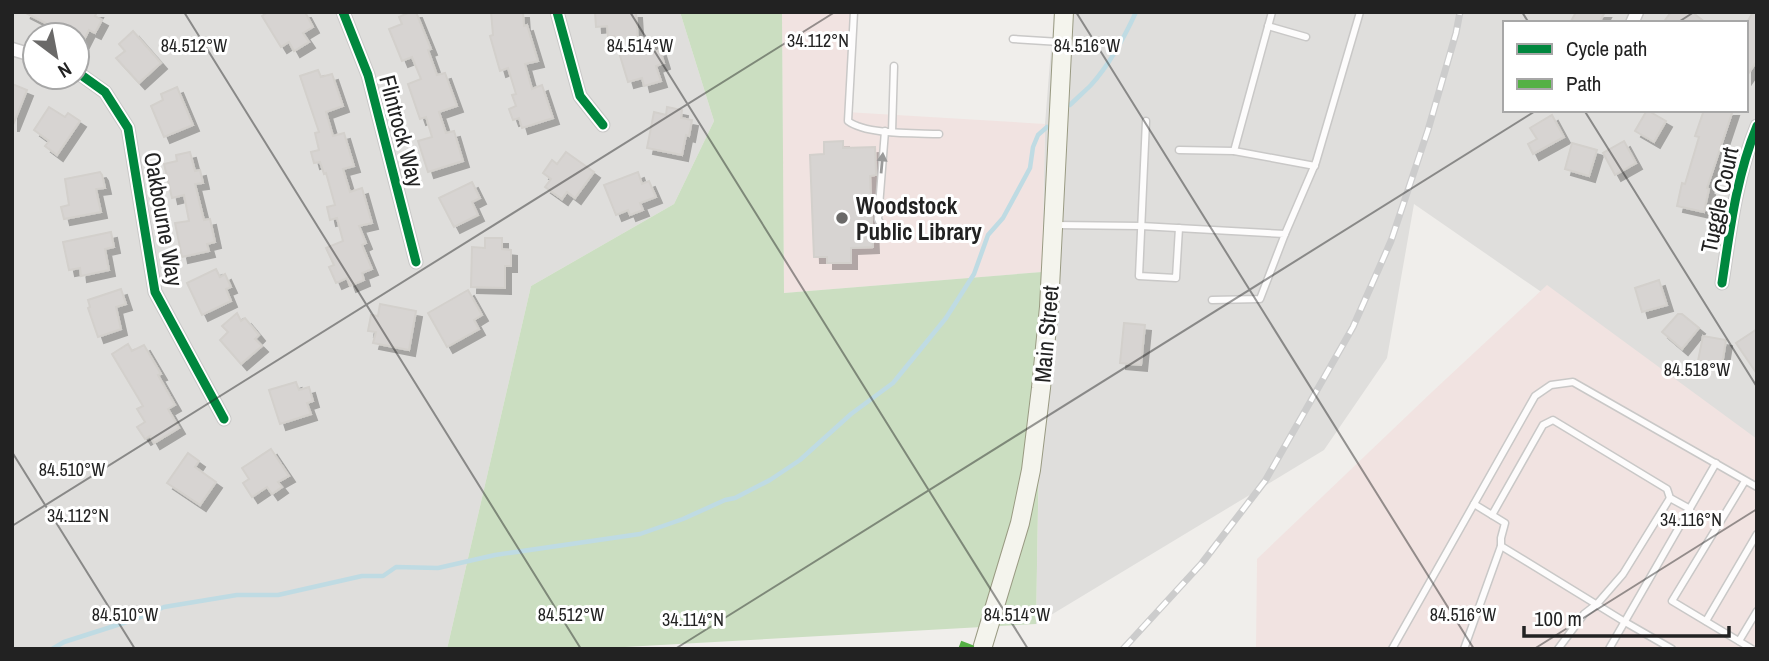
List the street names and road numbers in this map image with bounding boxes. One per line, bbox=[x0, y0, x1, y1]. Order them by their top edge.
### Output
street label: Flintrock Way bbox=[372, 72, 432, 191]
street label: Tuggle Court bbox=[1693, 144, 1745, 256]
street label: Oakbourne Way bbox=[137, 150, 191, 289]
street label: Main Street bbox=[1026, 284, 1066, 384]

